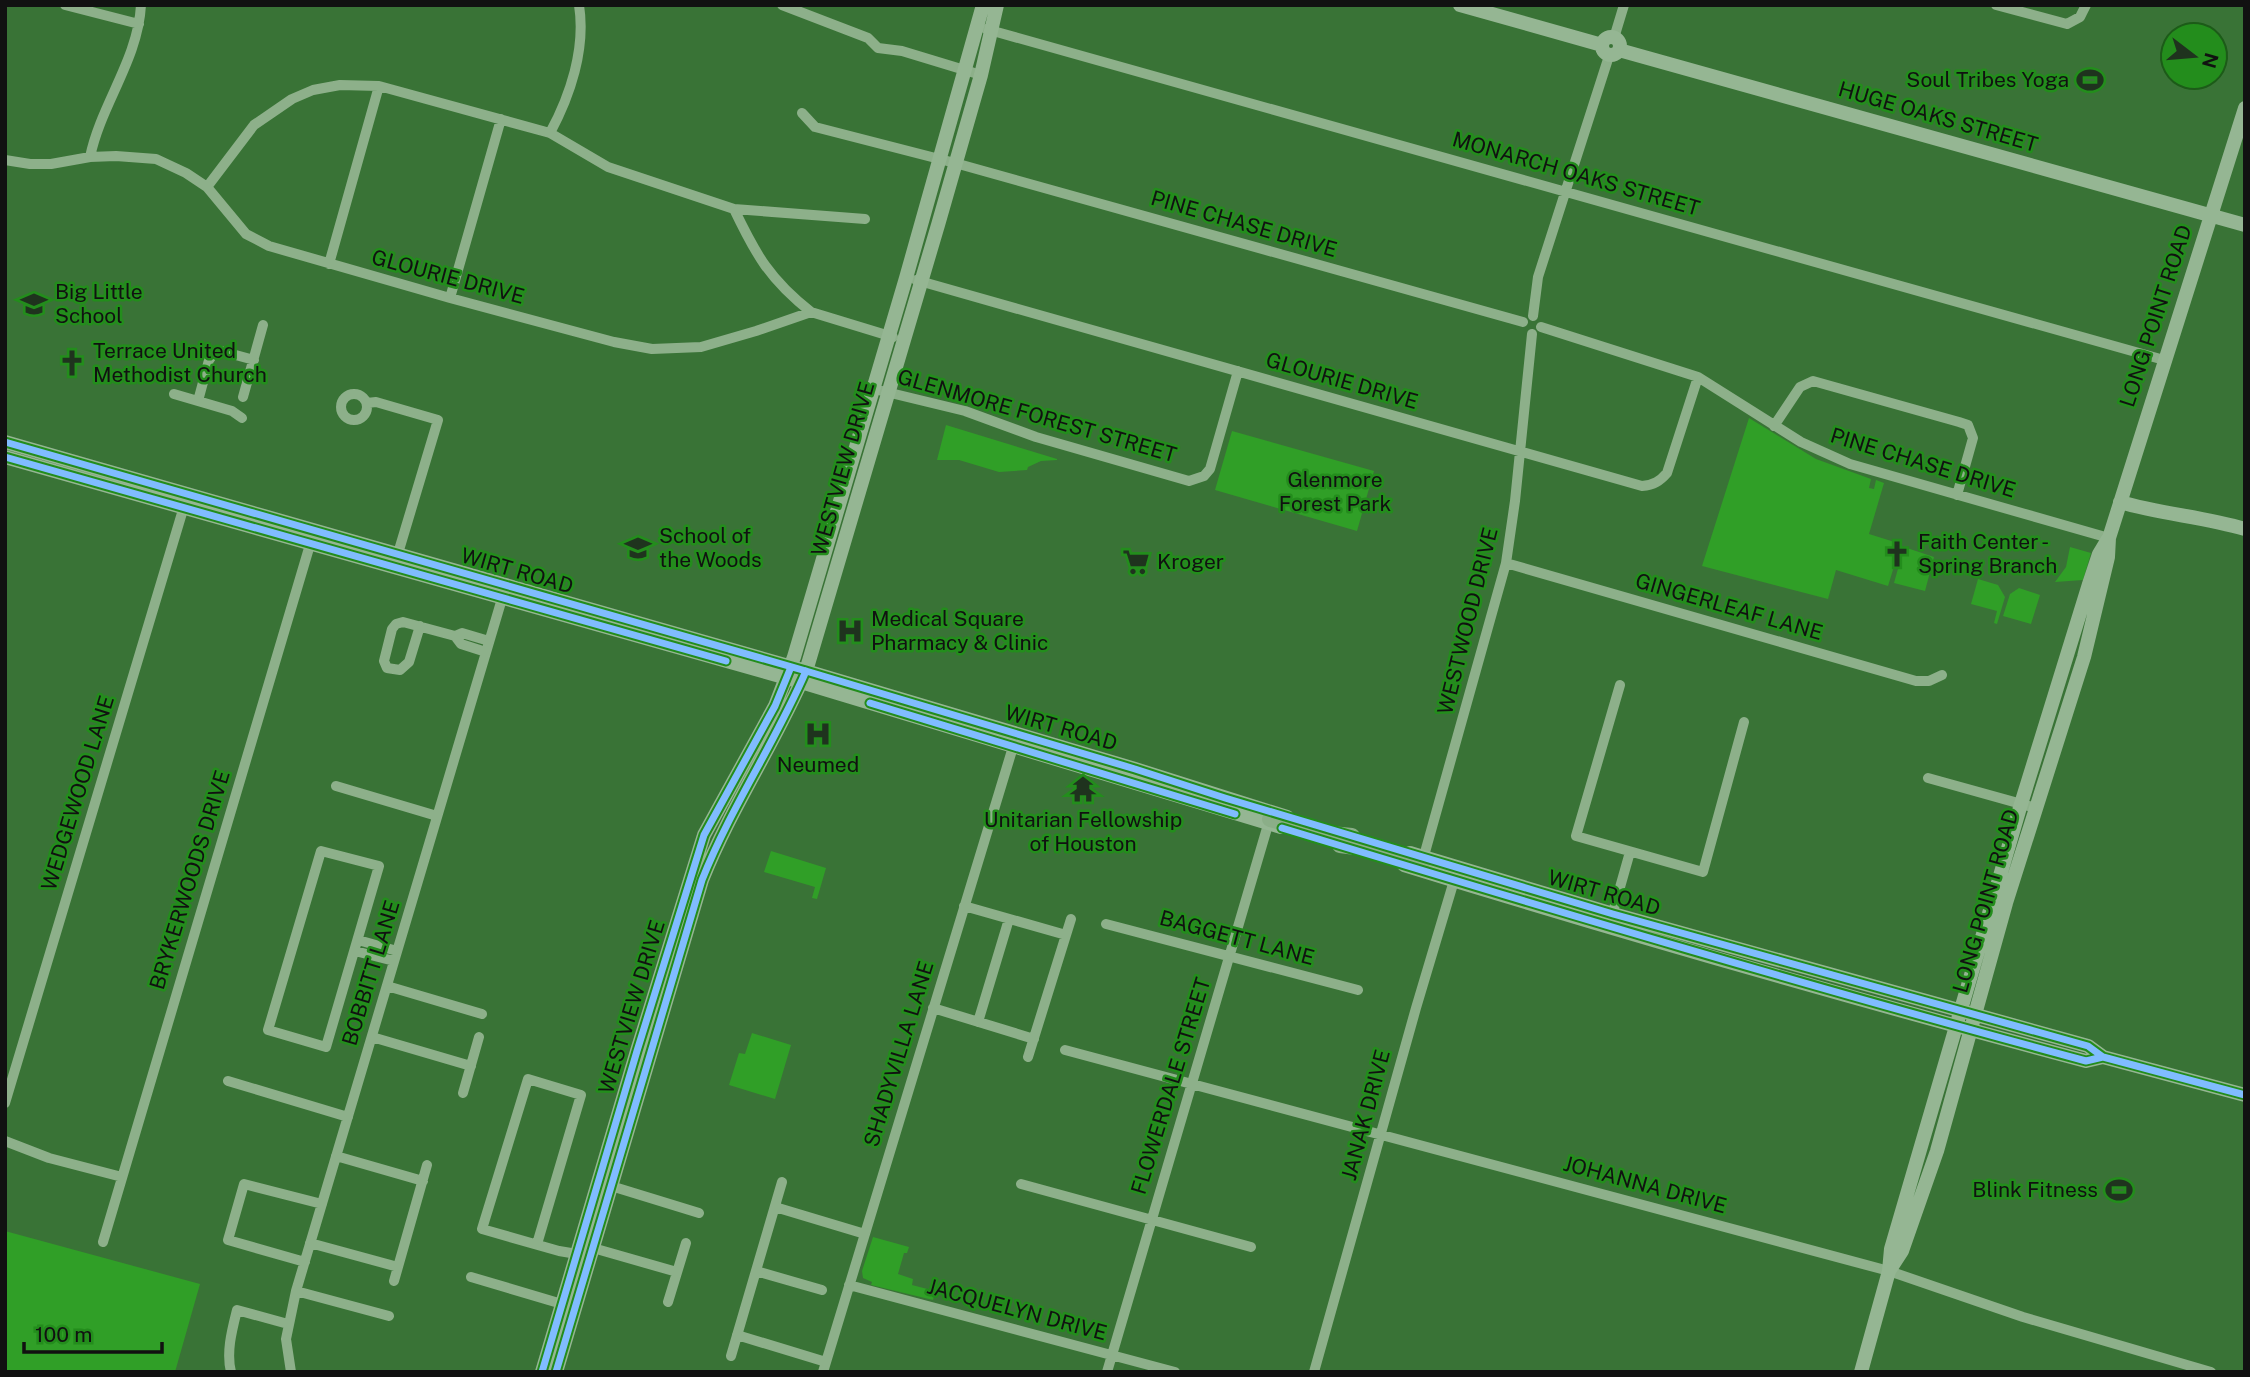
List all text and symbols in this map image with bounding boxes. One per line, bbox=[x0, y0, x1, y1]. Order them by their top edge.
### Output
north arrow bbox=[2159, 21, 2229, 91]
text: N bbox=[2198, 51, 2223, 71]
sports icon: Soul Tribes Yoga bbox=[2075, 65, 2105, 95]
place label: Soul Tribes Yoga bbox=[1906, 67, 2069, 92]
street label: HUGE OAKS STREET bbox=[1836, 76, 2041, 157]
street label: MONARCH OAKS STREET bbox=[1450, 126, 1703, 221]
street label: PINE CHASE DRIVE bbox=[1148, 185, 1340, 262]
street label: LONG POINT ROAD bbox=[2114, 222, 2197, 410]
street label: GLOURIE DRIVE bbox=[369, 244, 527, 309]
place label: Big Little School bbox=[55, 279, 143, 328]
school or university icon: Big Little School bbox=[19, 289, 49, 319]
place label: Terrace United Methodist Church bbox=[93, 338, 267, 387]
street label: GLOURIE DRIVE bbox=[1263, 347, 1421, 414]
church icon: Terrace United Methodist Church bbox=[57, 348, 87, 378]
street label: GLENMORE FOREST STREET bbox=[895, 364, 1179, 467]
street label: WESTVIEW DRIVE bbox=[806, 379, 879, 559]
street label: PINE CHASE DRIVE bbox=[1827, 422, 2019, 503]
park label: Glenmore Forest Park bbox=[1279, 467, 1391, 516]
place label: School of the Woods bbox=[659, 523, 762, 572]
street label: WESTWOOD DRIVE bbox=[1432, 525, 1503, 717]
place label: Faith Center - Spring Branch bbox=[1918, 529, 2057, 578]
school or university icon: School of the Woods bbox=[623, 533, 653, 563]
church icon: Faith Center - Spring Branch bbox=[1882, 539, 1912, 569]
street label: WIRT ROAD bbox=[458, 543, 576, 598]
supermarket icon: Kroger bbox=[1121, 547, 1151, 577]
place label: Kroger bbox=[1157, 549, 1224, 574]
street label: GINGERLEAF LANE bbox=[1633, 568, 1826, 645]
place label: Medical Square Pharmacy & Clinic bbox=[871, 606, 1048, 655]
hospital icon: Medical Square Pharmacy & Clinic bbox=[835, 616, 865, 646]
street label: WEDGEWOOD LANE bbox=[36, 692, 119, 893]
street label: WIRT ROAD bbox=[1002, 700, 1120, 755]
hospital icon: Neumed bbox=[803, 719, 833, 749]
place label: Neumed bbox=[777, 752, 859, 777]
street label: BRYKERWOODS DRIVE bbox=[144, 767, 235, 993]
temple icon: Unitarian Fellowship of Houston bbox=[1068, 774, 1098, 804]
street label: LONG POINT ROAD bbox=[1947, 806, 2024, 996]
place label: Unitarian Fellowship of Houston bbox=[984, 807, 1182, 856]
street label: WIRT ROAD bbox=[1545, 865, 1663, 920]
street label: BOBBITT LANE bbox=[337, 897, 404, 1049]
street label: BAGGETT LANE bbox=[1157, 905, 1317, 970]
street label: WESTVIEW DRIVE bbox=[593, 917, 670, 1097]
street label: SHADYVILLA LANE bbox=[858, 958, 939, 1150]
street label: FLOWERDALE STREET bbox=[1126, 975, 1215, 1197]
street label: JANAK DRIVE bbox=[1336, 1047, 1395, 1183]
street label: JOHANNA DRIVE bbox=[1561, 1151, 1730, 1218]
sports icon: Blink Fitness bbox=[2104, 1175, 2134, 1205]
place label: Blink Fitness bbox=[1972, 1177, 2098, 1202]
street label: JACQUELYN DRIVE bbox=[925, 1273, 1110, 1346]
scale bar bbox=[24, 1310, 163, 1354]
text: 100 m bbox=[35, 1322, 92, 1347]

